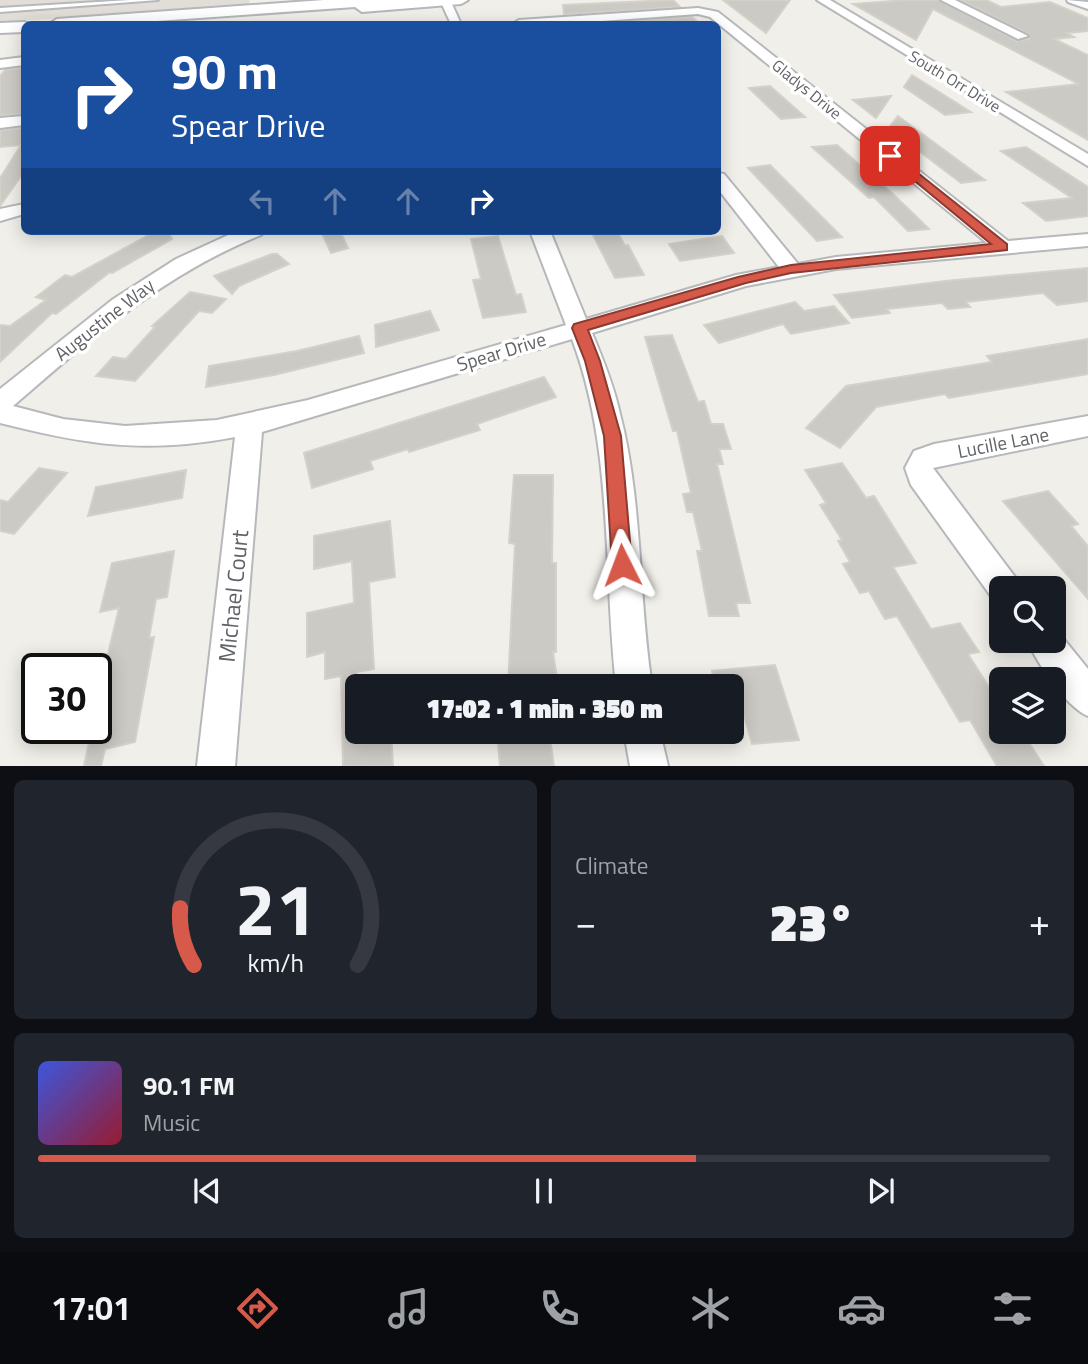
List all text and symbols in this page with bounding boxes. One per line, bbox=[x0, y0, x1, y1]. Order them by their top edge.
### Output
text: 90 m bbox=[171, 33, 278, 108]
street label: South Orr Drive bbox=[904, 44, 1006, 118]
icon: right bbox=[56, 49, 147, 140]
street label: Gladys Drive bbox=[767, 53, 847, 125]
text: Spear Drive bbox=[171, 101, 326, 149]
pin bbox=[860, 126, 920, 186]
icon: arrive bbox=[871, 137, 909, 175]
icon: left bbox=[243, 182, 281, 220]
icon: ahead bbox=[316, 182, 354, 220]
icon: ahead bbox=[389, 182, 427, 220]
icon: right bbox=[462, 182, 500, 220]
street label: Augustine Way bbox=[48, 271, 160, 367]
street label: Spear Drive bbox=[453, 324, 549, 378]
street label: Lucille Lane bbox=[955, 419, 1051, 465]
street label: Michael Court bbox=[209, 528, 257, 664]
position arrow bbox=[585, 528, 659, 602]
map controls bbox=[989, 576, 1066, 744]
button: search bbox=[989, 576, 1066, 653]
speed limit sign: 30 bbox=[21, 653, 112, 744]
button: layers bbox=[989, 667, 1066, 744]
text: 17:02 · 1 min · 350 m bbox=[426, 689, 663, 728]
text: Climate bbox=[575, 848, 648, 883]
text: 21 bbox=[235, 854, 316, 964]
text: 23° bbox=[770, 882, 855, 961]
text: − bbox=[575, 893, 596, 951]
text: + bbox=[1029, 893, 1050, 951]
text: km/h bbox=[247, 944, 304, 982]
text: 90.1 FM bbox=[143, 1066, 235, 1105]
text: Music bbox=[143, 1105, 200, 1140]
icon: previous bbox=[188, 1172, 226, 1210]
icon: pause bbox=[525, 1172, 563, 1210]
icon: next bbox=[862, 1172, 900, 1210]
text: 17:01 bbox=[51, 1284, 131, 1332]
icon: directions bbox=[233, 1284, 282, 1333]
icon: music bbox=[384, 1284, 433, 1333]
icon: phone bbox=[535, 1284, 584, 1333]
icon: climate bbox=[686, 1284, 735, 1333]
icon: car bbox=[837, 1284, 886, 1333]
icon: filters bbox=[988, 1284, 1037, 1333]

